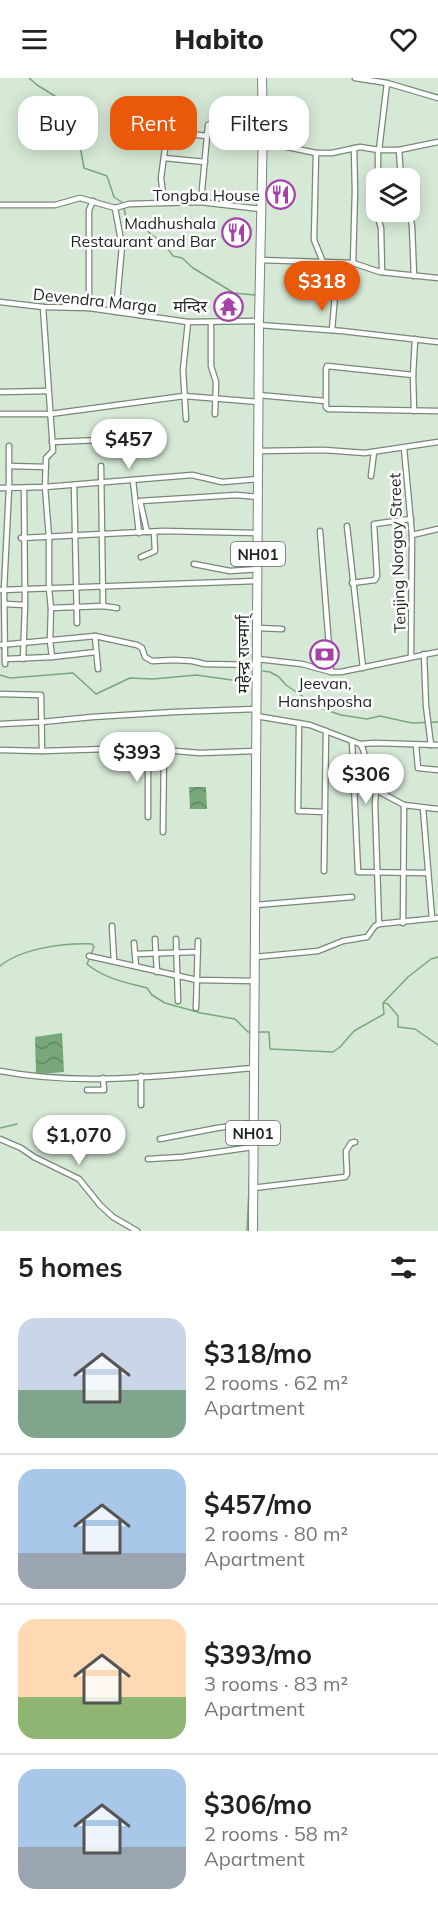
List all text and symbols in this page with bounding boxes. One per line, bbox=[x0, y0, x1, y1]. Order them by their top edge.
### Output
text: Habito bbox=[174, 22, 264, 56]
icon: menu bbox=[18, 23, 51, 56]
icon: heart bbox=[387, 23, 420, 56]
chip: Buy bbox=[18, 96, 98, 150]
chip: Rent bbox=[110, 96, 197, 150]
chip: Filters bbox=[209, 96, 309, 150]
map controls bbox=[366, 168, 420, 222]
button: layers bbox=[366, 168, 420, 222]
restaurant icon: Tongba House bbox=[265, 179, 297, 211]
place label: Tongba House bbox=[153, 185, 260, 205]
place label: Madhushala Restaurant and Bar bbox=[71, 213, 216, 251]
restaurant icon: Madhushala Restaurant and Bar bbox=[221, 216, 253, 248]
pin: $318 bbox=[286, 261, 358, 312]
text: $318 bbox=[298, 268, 346, 293]
street label: Devendra Marga bbox=[32, 284, 158, 316]
temple icon: मन्दिर bbox=[212, 290, 244, 322]
place label: मन्दिर bbox=[173, 296, 207, 316]
pin: $457 bbox=[93, 419, 165, 470]
text: $457 bbox=[105, 426, 153, 451]
street label: Tenjing Norgay Street bbox=[384, 472, 410, 633]
road number: NH01 bbox=[231, 542, 285, 566]
street label: महेन्द्र राज्मार्ग् bbox=[233, 612, 254, 693]
bank icon: Jeevan, Hanshposha bbox=[309, 639, 341, 671]
place label: Jeevan, Hanshposha bbox=[278, 673, 372, 711]
pin: $393 bbox=[101, 732, 173, 783]
text: $393 bbox=[113, 739, 161, 764]
pin: $306 bbox=[330, 754, 402, 805]
text: $306 bbox=[342, 761, 390, 786]
pin: $1,070 bbox=[30, 1115, 128, 1166]
road number: NH01 bbox=[226, 1121, 280, 1145]
text: $1,070 bbox=[47, 1122, 111, 1147]
text: 5 homes bbox=[18, 1251, 122, 1284]
icon: filters bbox=[387, 1251, 420, 1284]
text: $318/mo bbox=[204, 1337, 312, 1370]
icon: home bbox=[66, 1342, 138, 1414]
text: 2 rooms · 62 m² bbox=[204, 1370, 348, 1395]
text: Apartment bbox=[204, 1395, 305, 1420]
text: $457/mo bbox=[204, 1488, 312, 1521]
icon: home bbox=[66, 1493, 138, 1565]
text: 2 rooms · 80 m² bbox=[204, 1521, 348, 1546]
text: Apartment bbox=[204, 1546, 305, 1571]
text: $393/mo bbox=[204, 1638, 312, 1671]
icon: home bbox=[66, 1643, 138, 1715]
text: 3 rooms · 83 m² bbox=[204, 1671, 348, 1696]
text: Apartment bbox=[204, 1696, 305, 1721]
text: $306/mo bbox=[204, 1788, 312, 1821]
icon: home bbox=[66, 1793, 138, 1865]
text: 2 rooms · 58 m² bbox=[204, 1821, 348, 1846]
text: Apartment bbox=[204, 1846, 305, 1871]

